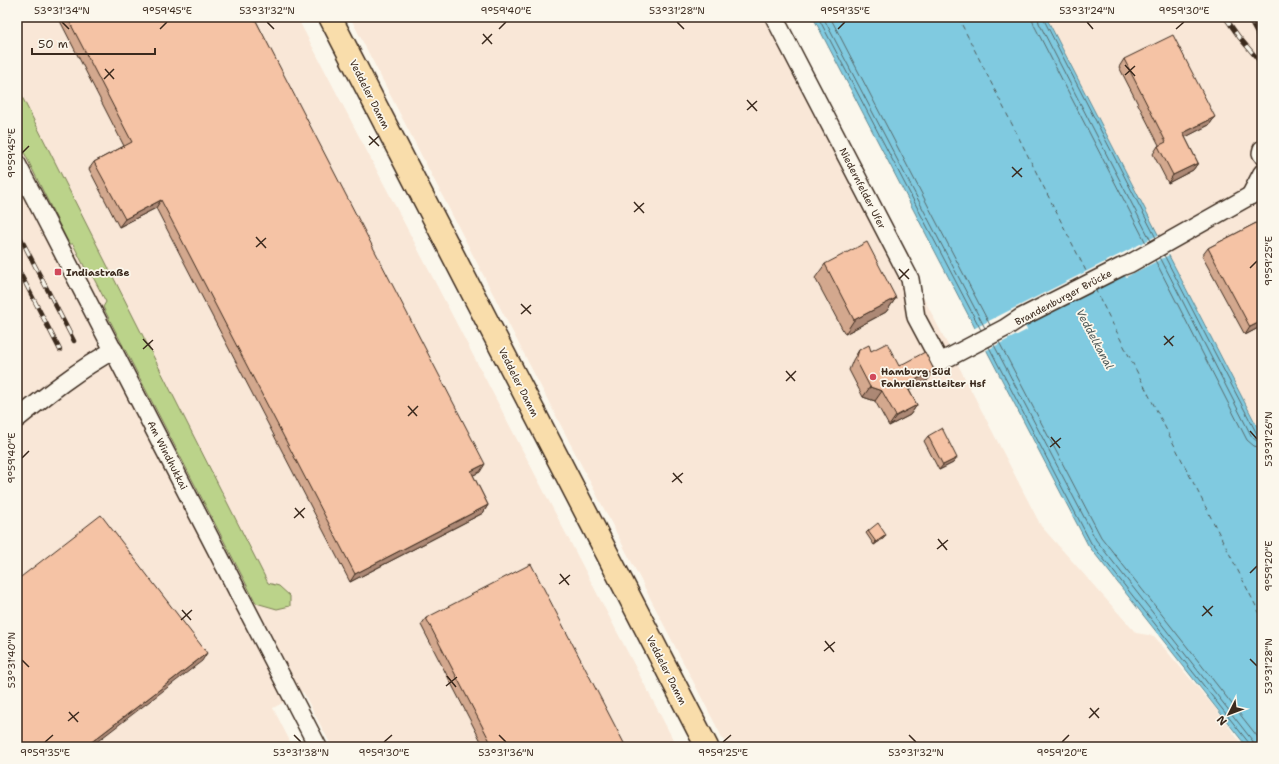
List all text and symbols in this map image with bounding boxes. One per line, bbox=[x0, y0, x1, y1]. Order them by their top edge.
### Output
text: 53°31'34"N bbox=[34, 4, 90, 17]
text: 9°59'45"E bbox=[142, 4, 192, 17]
text: 53°31'32"N bbox=[239, 4, 295, 17]
text: 9°59'40"E bbox=[480, 4, 532, 17]
text: 53°31'28"N bbox=[649, 4, 705, 17]
text: 9°59'35"E bbox=[820, 4, 870, 17]
text: 53°31'24"N bbox=[1059, 4, 1115, 17]
text: 9°59'30"E bbox=[1158, 4, 1210, 17]
scale bar bbox=[32, 30, 155, 56]
text: 50 m bbox=[38, 36, 68, 52]
street label: Veddeler Damm bbox=[347, 57, 393, 131]
text: 9°59'45"E bbox=[5, 128, 18, 178]
street label: Niedernfelder Ufer bbox=[836, 145, 889, 231]
text: 9°59'25"E bbox=[1262, 236, 1275, 286]
place label: Indiastraße bbox=[66, 266, 129, 279]
street label: Brandenburger Brücke bbox=[1013, 266, 1114, 328]
marker: Indiastraße bbox=[53, 267, 63, 277]
water label: Veddelkanal bbox=[1072, 306, 1117, 372]
street label: Veddeler Damm bbox=[496, 345, 542, 419]
place label: Hamburg Süd Fahrdienstleiter Hsf bbox=[881, 365, 986, 390]
marker: Hamburg Süd Fahrdienstleiter Hsf bbox=[868, 372, 878, 382]
text: 53°31'26"N bbox=[1262, 411, 1275, 467]
street label: Am Windhukkai bbox=[145, 419, 191, 492]
text: 9°59'40"E bbox=[5, 432, 18, 484]
text: 9°59'20"E bbox=[1262, 540, 1275, 592]
text: 53°31'40"N bbox=[5, 632, 18, 688]
street label: Veddeler Damm bbox=[644, 633, 690, 707]
text: 53°31'28"N bbox=[1262, 638, 1275, 694]
north arrow bbox=[1209, 694, 1249, 734]
text: N bbox=[1213, 712, 1230, 729]
text: 9°59'35"E bbox=[20, 746, 70, 759]
text: 53°31'38"N bbox=[273, 746, 329, 759]
text: 9°59'30"E bbox=[358, 746, 410, 759]
text: 53°31'36"N bbox=[478, 746, 534, 759]
text: 9°59'25"E bbox=[698, 746, 748, 759]
text: 53°31'32"N bbox=[888, 746, 944, 759]
text: 9°59'20"E bbox=[1036, 746, 1088, 759]

